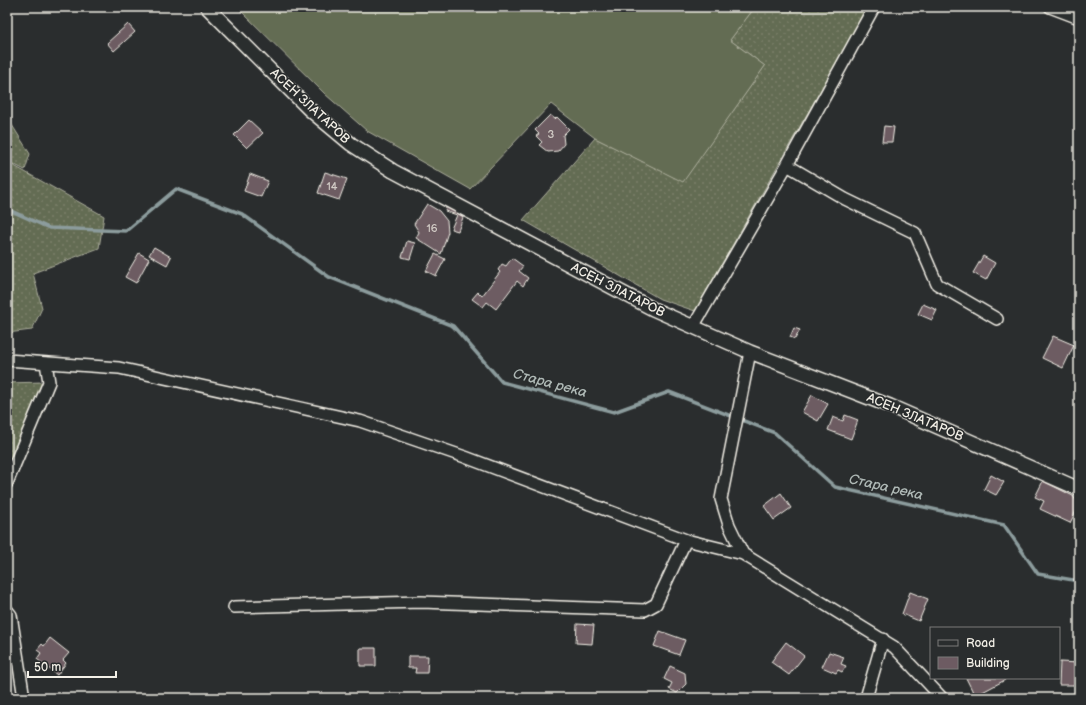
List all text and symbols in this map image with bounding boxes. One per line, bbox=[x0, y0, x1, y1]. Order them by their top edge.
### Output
street label: АСЕН ЗЛАТАРОВ bbox=[266, 64, 353, 147]
house number: 3 bbox=[548, 128, 555, 141]
house number: 14 bbox=[327, 180, 338, 193]
house number: 16 bbox=[427, 222, 438, 235]
street label: АСЕН ЗЛАТАРОВ bbox=[567, 259, 668, 321]
water label: Стара река bbox=[511, 365, 589, 401]
street label: АСЕН ЗЛАТАРОВ bbox=[863, 389, 966, 445]
water label: Стара река bbox=[847, 470, 925, 504]
legend bbox=[930, 627, 1060, 679]
text: Road bbox=[966, 636, 995, 651]
scale bar bbox=[28, 653, 116, 679]
text: Building bbox=[966, 656, 1010, 671]
text: 50 m bbox=[34, 660, 61, 675]

